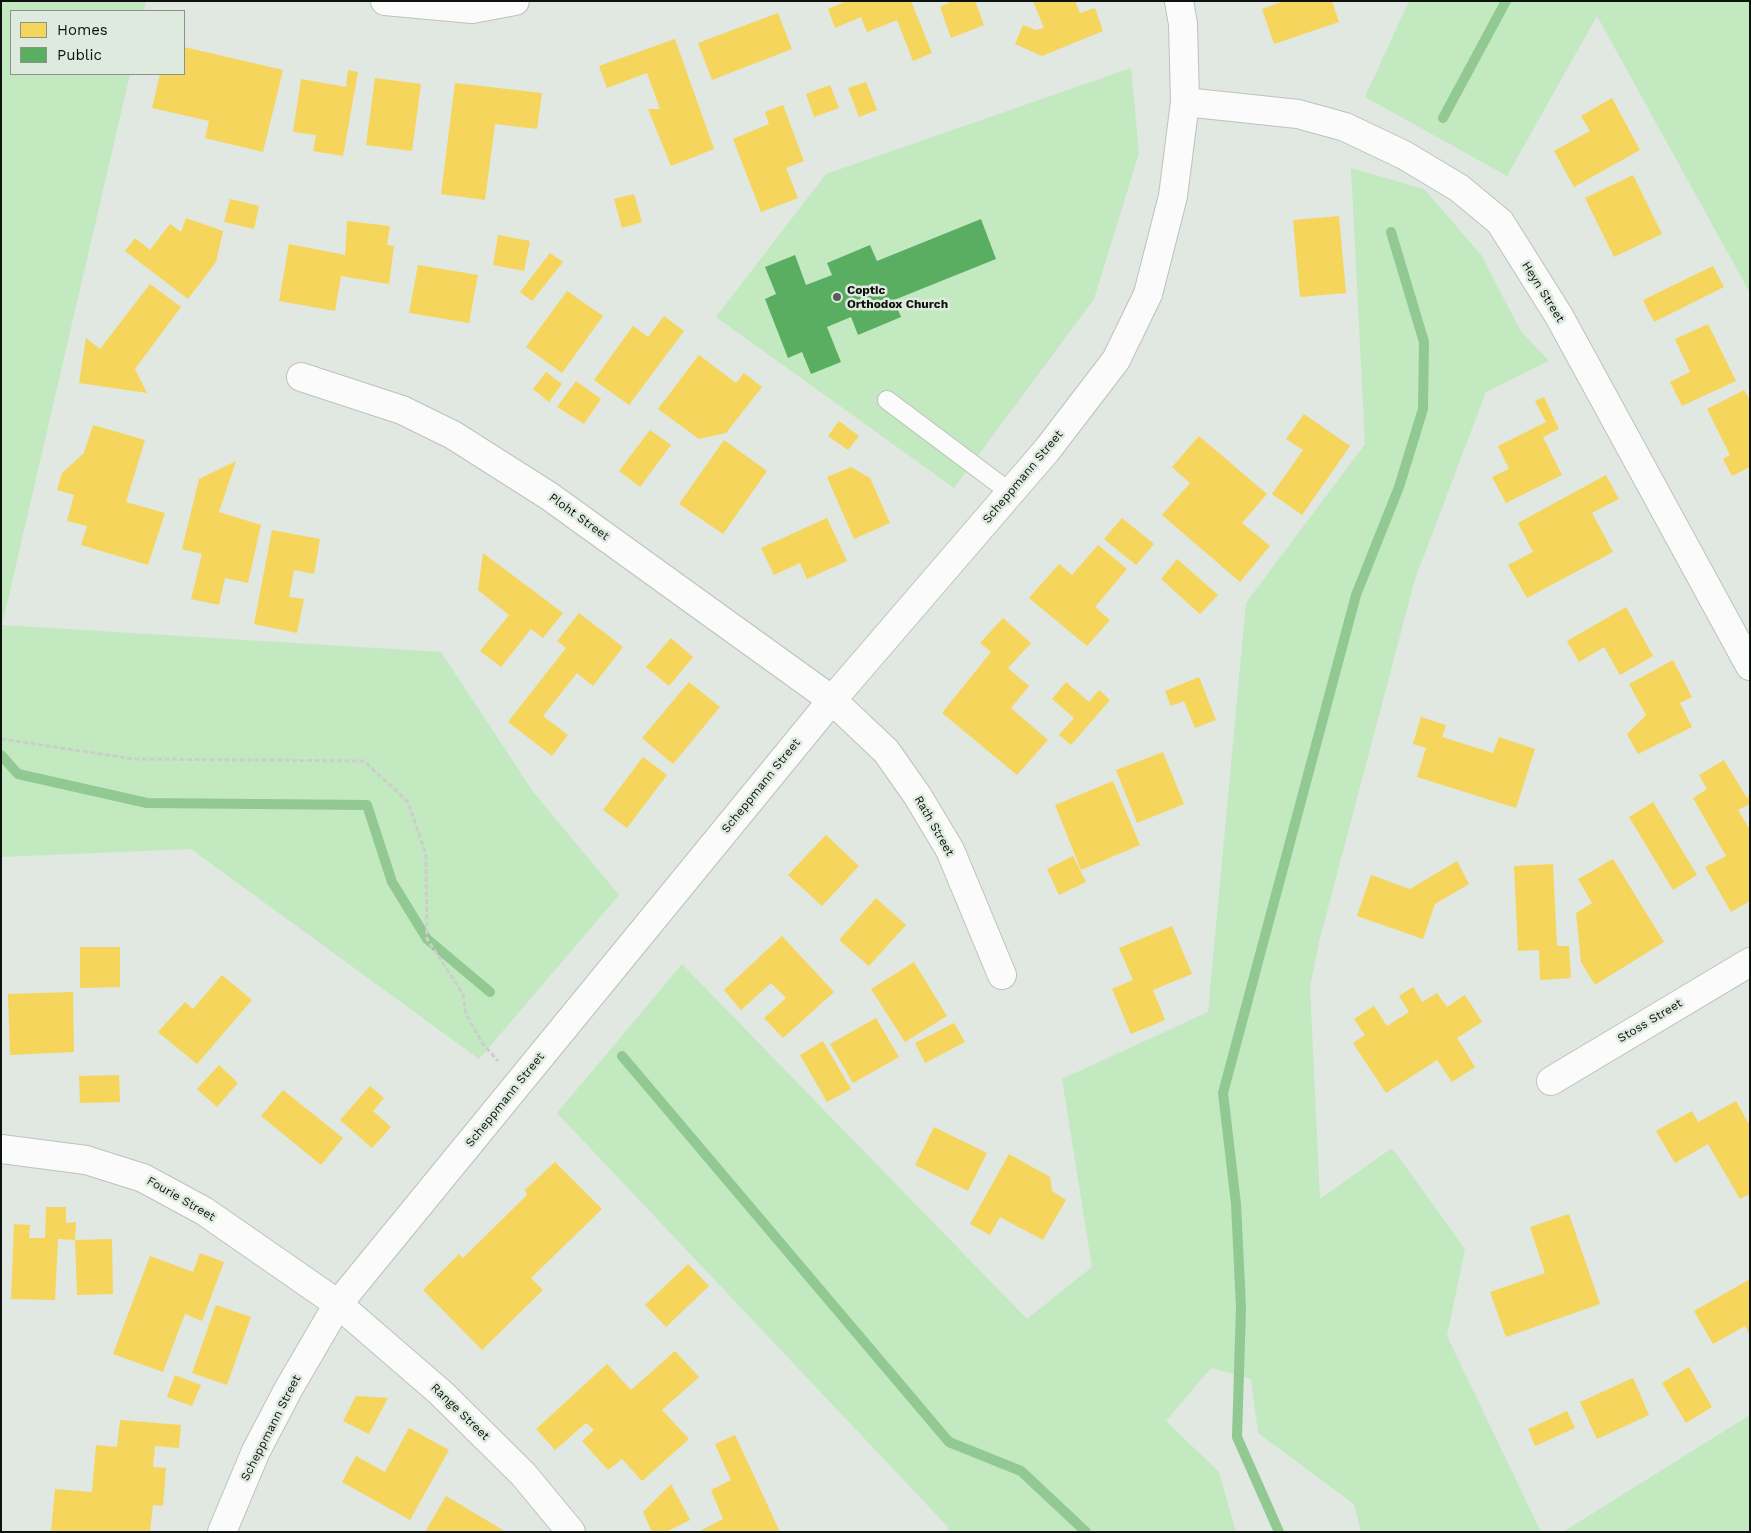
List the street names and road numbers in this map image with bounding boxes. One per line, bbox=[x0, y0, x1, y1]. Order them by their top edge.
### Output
street label: Heyn Street bbox=[1519, 259, 1567, 325]
street label: Scheppmann Street bbox=[980, 428, 1066, 526]
street label: Ploht Street bbox=[546, 490, 612, 544]
street label: Scheppmann Street bbox=[719, 736, 803, 836]
street label: Rath Street bbox=[911, 793, 957, 859]
street label: Stoss Street bbox=[1615, 996, 1685, 1046]
street label: Scheppmann Street bbox=[463, 1050, 547, 1150]
street label: Fourie Street bbox=[144, 1174, 218, 1224]
street label: Scheppmann Street bbox=[238, 1373, 304, 1483]
street label: Range Street bbox=[428, 1381, 492, 1443]

